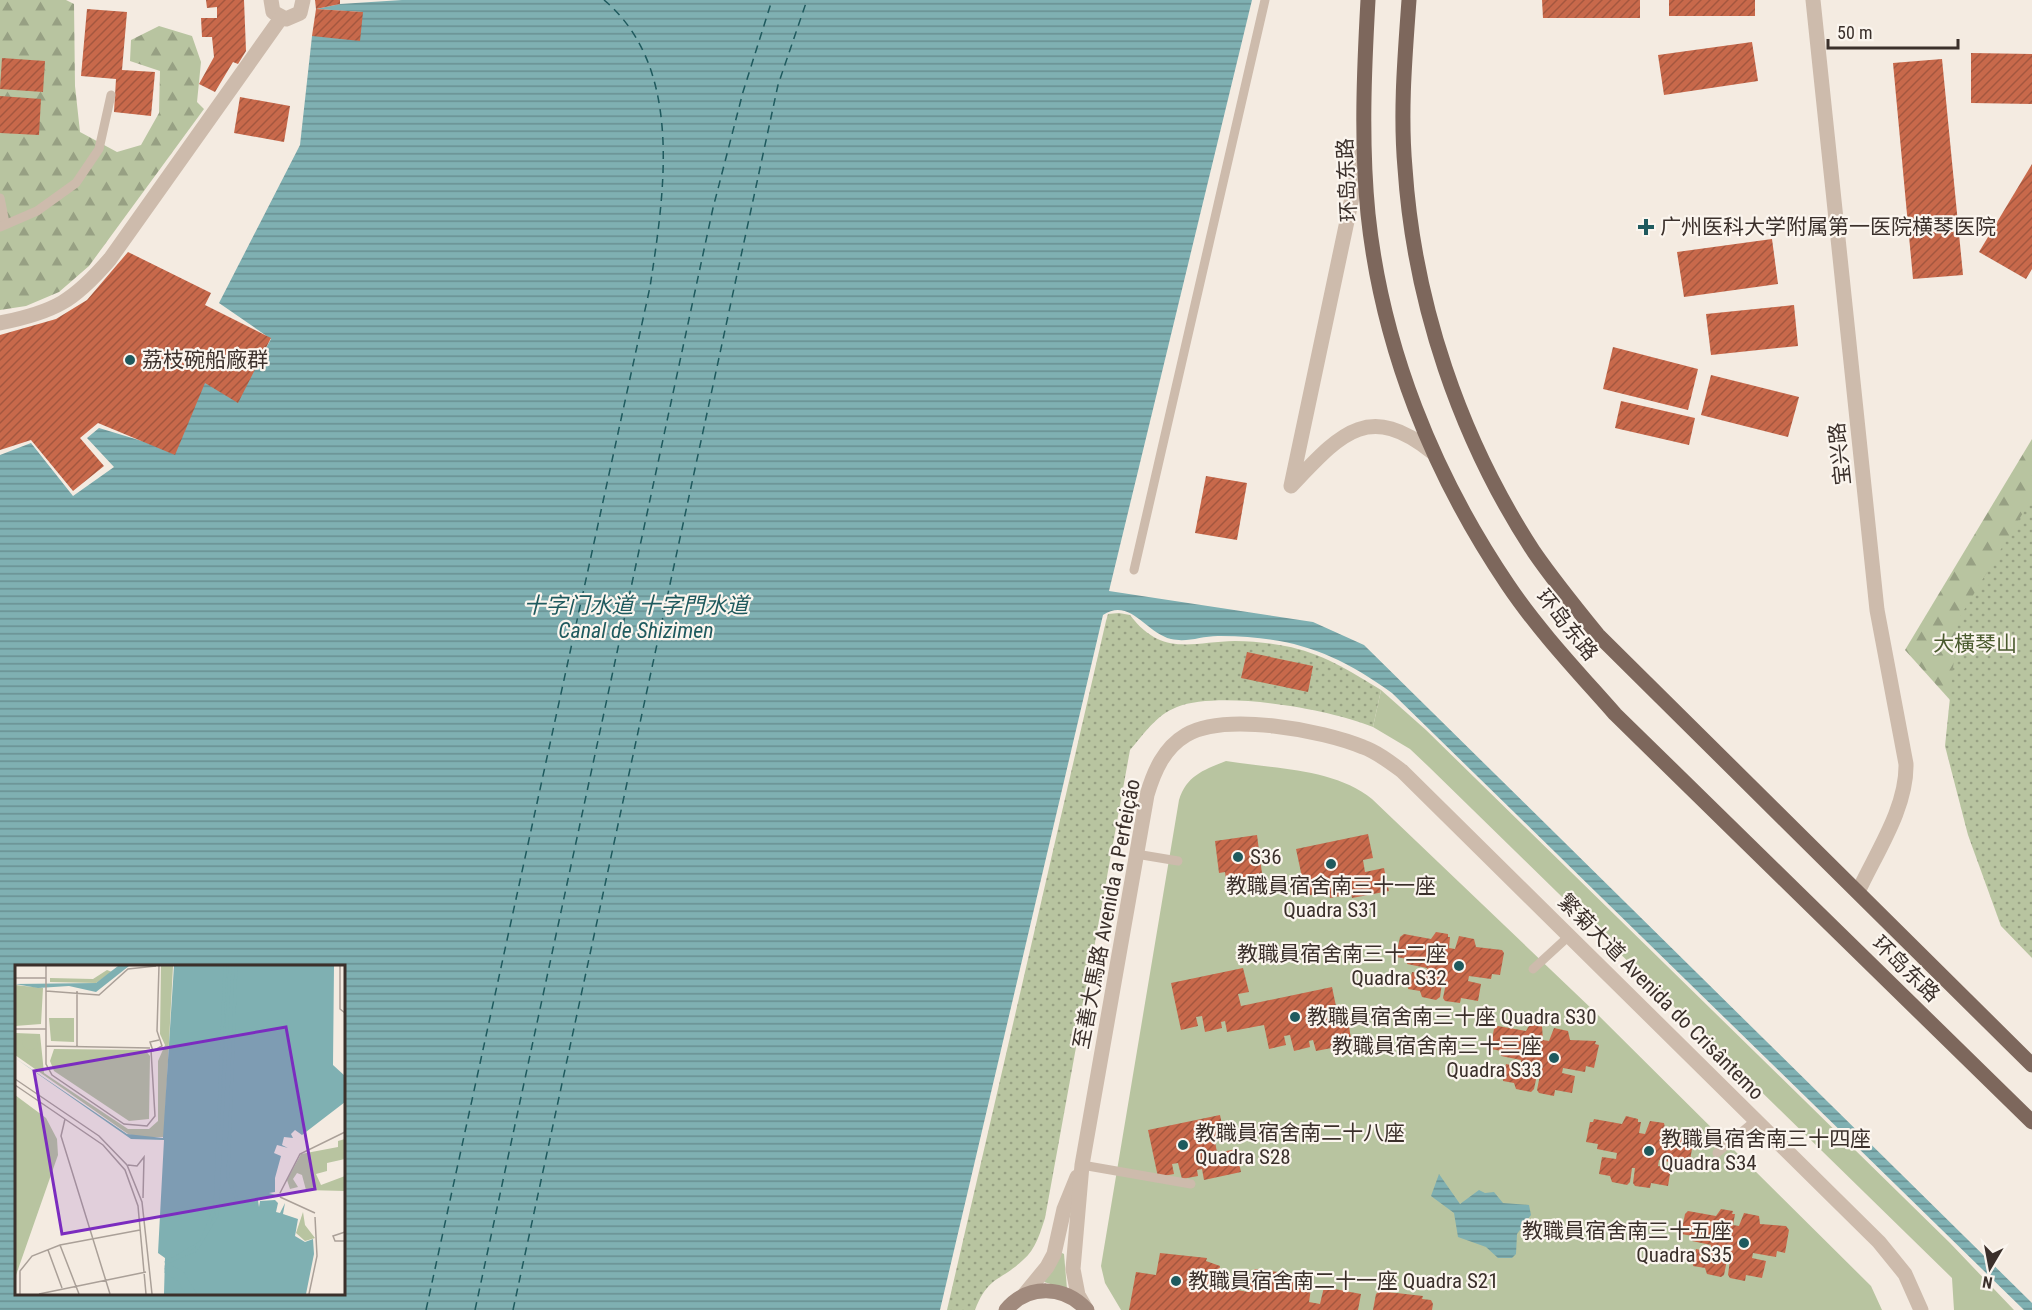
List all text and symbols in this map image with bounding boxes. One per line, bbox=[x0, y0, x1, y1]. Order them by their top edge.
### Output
scale bar bbox=[1828, 12, 1958, 50]
text: 50 m bbox=[1837, 22, 1872, 43]
street label: 环岛东路 bbox=[1333, 137, 1361, 223]
place label: 广州医科大学附属第一医院横琴医院 bbox=[1660, 215, 1996, 239]
marker: 广州医科大学附属第一医院横琴医院 bbox=[1637, 218, 1655, 236]
place label: 荔枝碗船廠群 bbox=[142, 348, 268, 372]
marker: 荔枝碗船廠群 bbox=[123, 353, 137, 367]
street label: 宝兴路 bbox=[1825, 421, 1855, 487]
street label: 环岛东路 bbox=[1531, 585, 1603, 665]
water label: 十字门水道 十字門水道 Canal de Shizimen bbox=[523, 593, 751, 643]
park label: 大橫琴山 bbox=[1933, 632, 2017, 656]
street label: 至善大馬路 Avenida a Perfeição bbox=[1069, 777, 1145, 1051]
place label: S36 bbox=[1250, 845, 1282, 869]
marker: S36 bbox=[1231, 850, 1245, 864]
marker: 教職員宿舍南三十一座 Quadra S31 bbox=[1324, 857, 1338, 871]
place label: 教職員宿舍南三十一座 Quadra S31 bbox=[1226, 874, 1436, 922]
street label: 繁菊大道 Avenida do Crisântemo bbox=[1553, 889, 1769, 1105]
street label: 环岛东路 bbox=[1867, 931, 1945, 1007]
place label: 教職員宿舍南三十二座 Quadra S32 bbox=[1237, 942, 1447, 990]
marker: 教職員宿舍南三十二座 Quadra S32 bbox=[1452, 959, 1466, 973]
inset map bbox=[15, 965, 345, 1295]
place label: 教職員宿舍南三十座 Quadra S30 bbox=[1307, 1005, 1597, 1029]
marker: 教職員宿舍南三十座 Quadra S30 bbox=[1288, 1010, 1302, 1024]
place label: 教職員宿舍南三十三座 Quadra S33 bbox=[1332, 1034, 1542, 1082]
marker: 教職員宿舍南三十三座 Quadra S33 bbox=[1547, 1051, 1561, 1065]
place label: 教職員宿舍南二十八座 Quadra S28 bbox=[1195, 1121, 1405, 1169]
place label: 教職員宿舍南三十四座 Quadra S34 bbox=[1661, 1127, 1871, 1175]
marker: 教職員宿舍南二十八座 Quadra S28 bbox=[1176, 1138, 1190, 1152]
marker: 教職員宿舍南三十四座 Quadra S34 bbox=[1642, 1144, 1656, 1158]
place label: 教職員宿舍南三十五座 Quadra S35 bbox=[1522, 1219, 1732, 1267]
marker: 教職員宿舍南三十五座 Quadra S35 bbox=[1737, 1236, 1751, 1250]
north arrow bbox=[1960, 1238, 2020, 1298]
place label: 教職員宿舍南二十一座 Quadra S21 bbox=[1188, 1269, 1499, 1293]
text: N bbox=[1981, 1272, 1994, 1292]
marker: 教職員宿舍南二十一座 Quadra S21 bbox=[1169, 1274, 1183, 1288]

